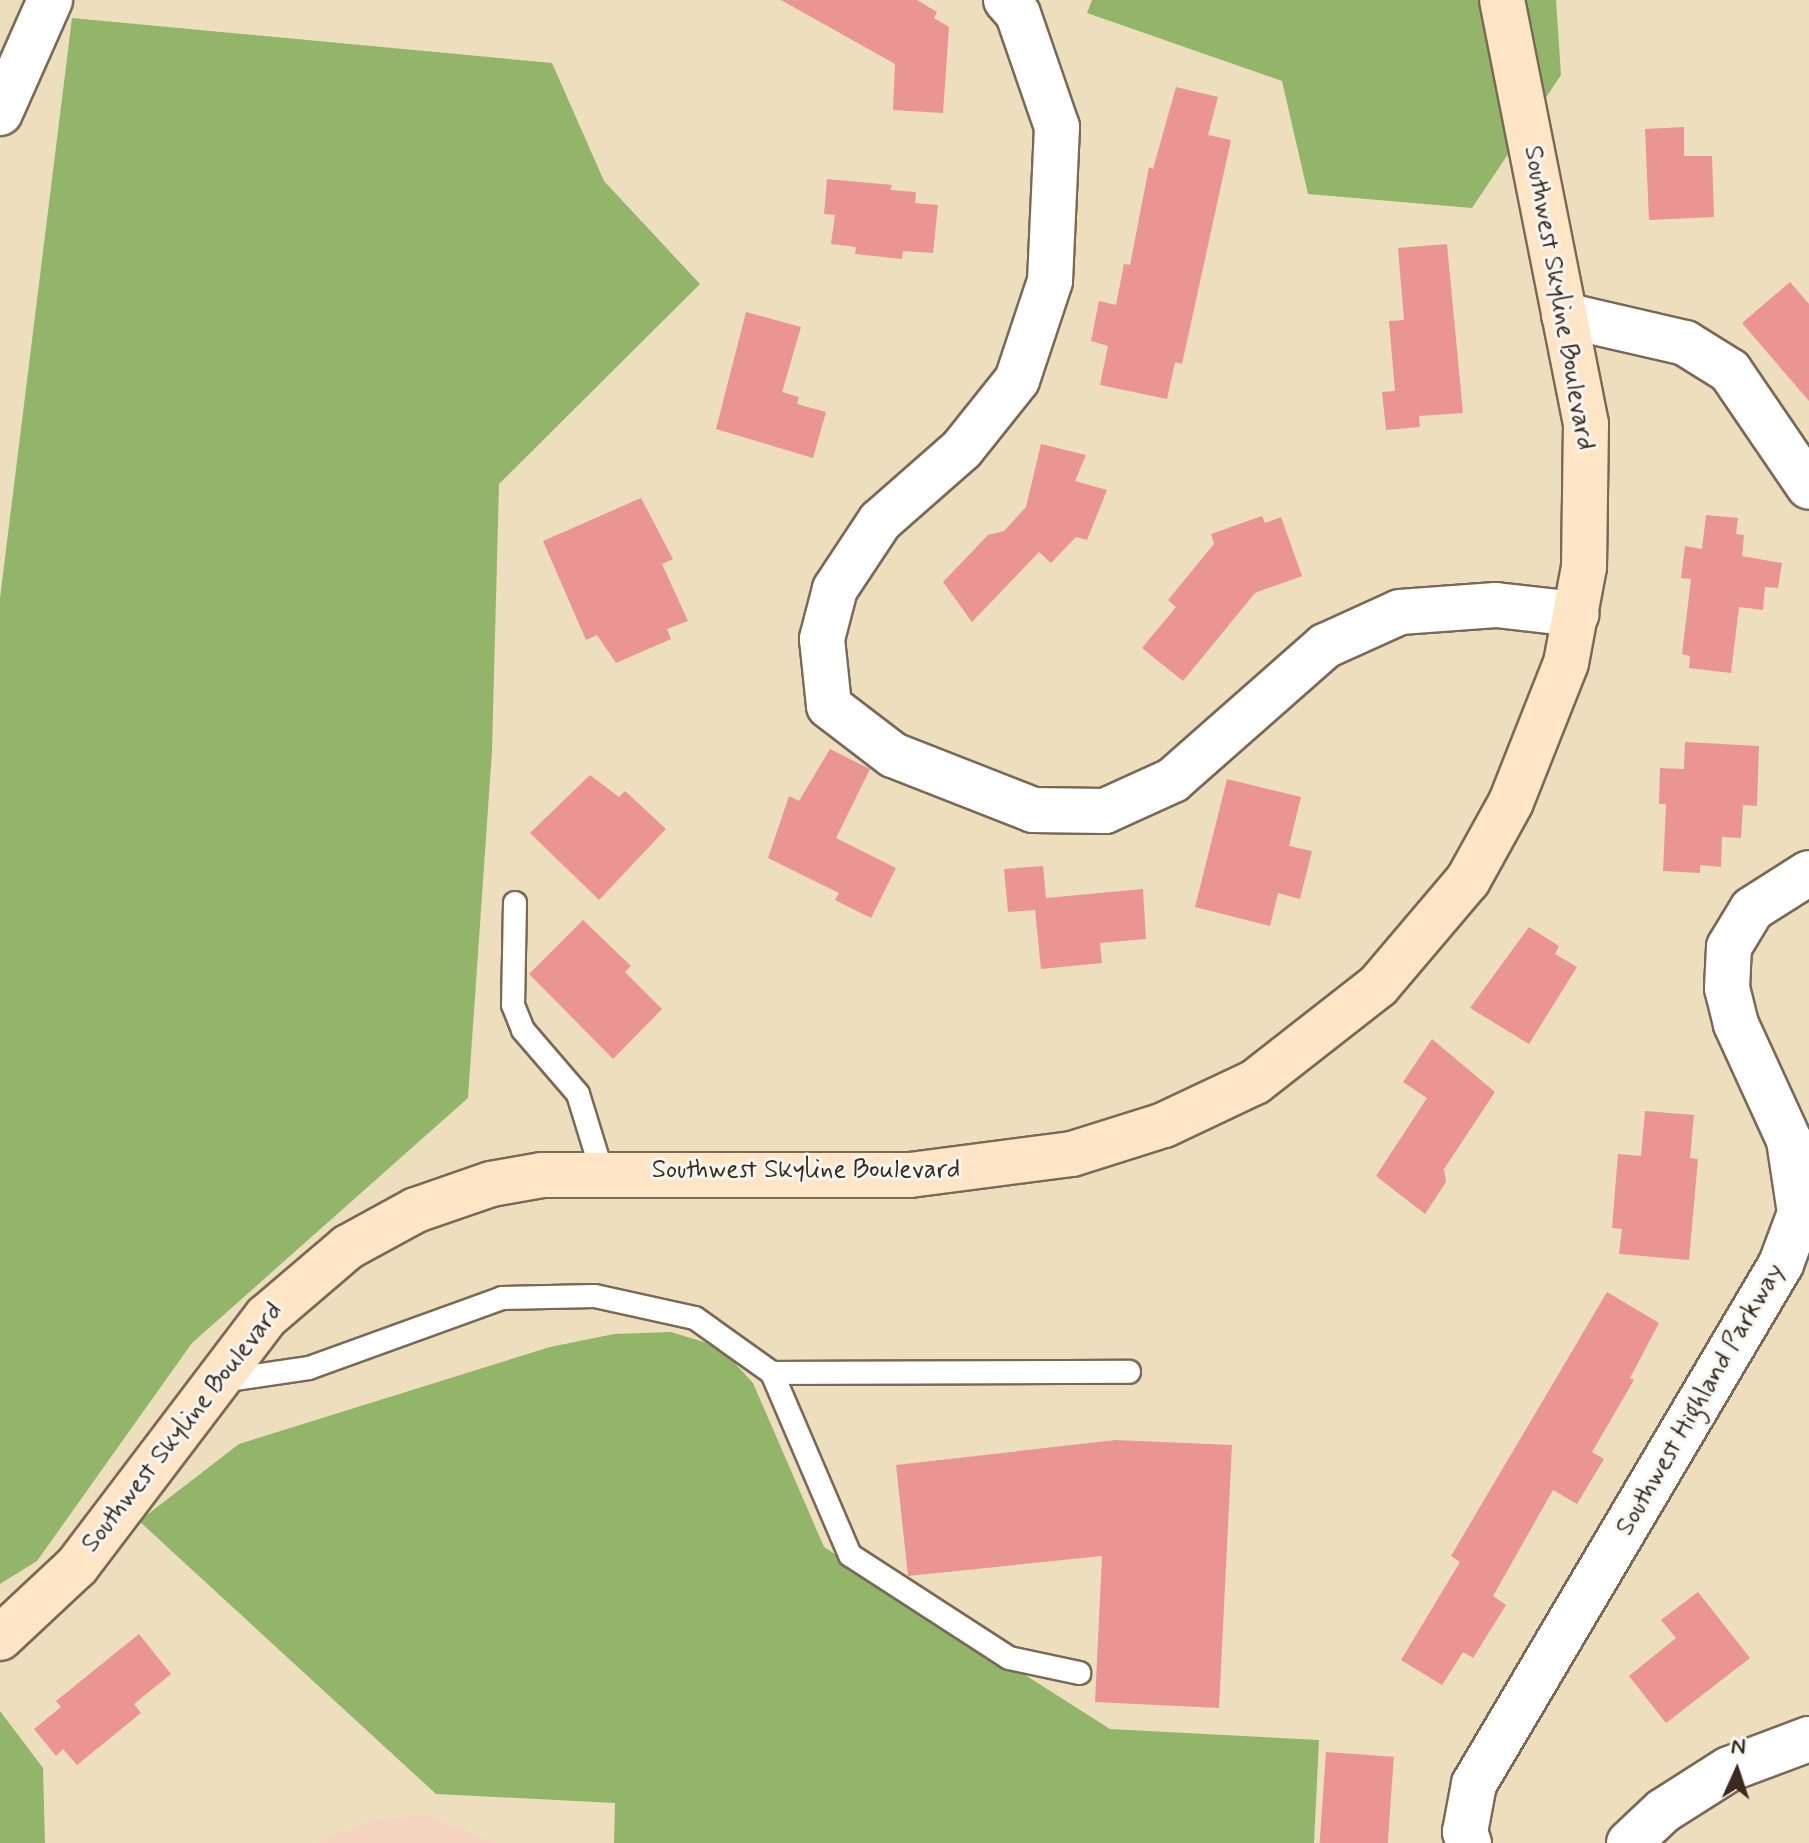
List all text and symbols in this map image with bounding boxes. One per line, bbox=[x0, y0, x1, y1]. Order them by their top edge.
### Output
street label: Southwest Skyline Boulevard bbox=[1516, 145, 1600, 451]
street label: Southwest Skyline Boulevard bbox=[654, 1155, 958, 1187]
street label: Southwest Highland Parkway bbox=[1610, 1258, 1792, 1542]
street label: Southwest Skyline Boulevard bbox=[77, 1298, 289, 1558]
north arrow bbox=[1697, 1731, 1777, 1811]
text: N bbox=[1730, 1733, 1746, 1761]

